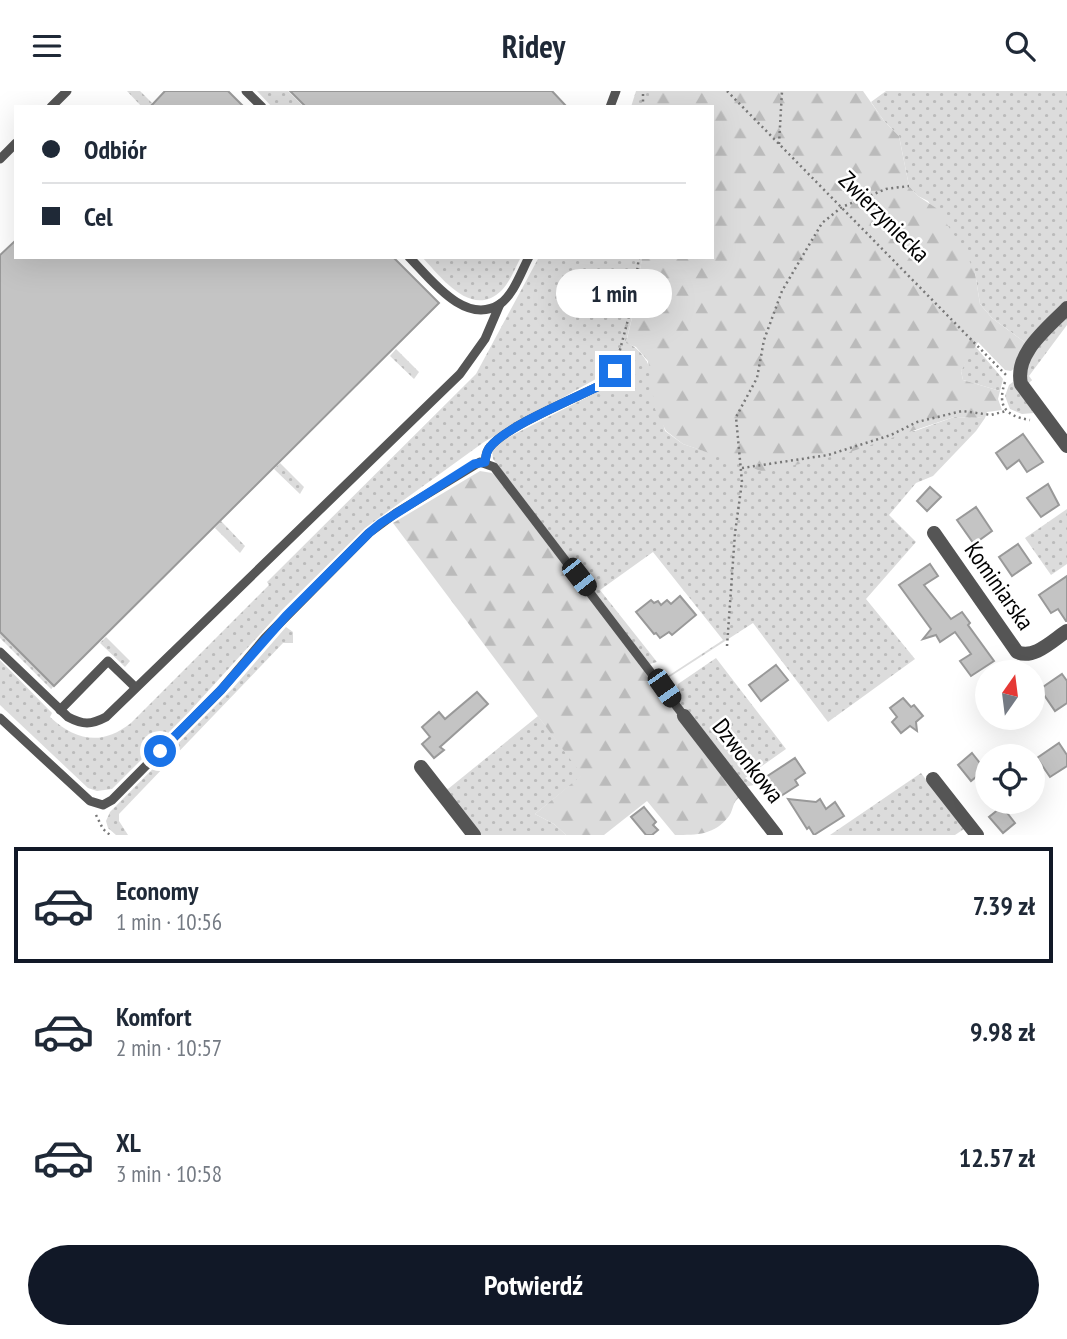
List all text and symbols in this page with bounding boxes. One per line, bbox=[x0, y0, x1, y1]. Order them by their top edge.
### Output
text: Ridey bbox=[502, 25, 565, 67]
icon: menu bbox=[28, 27, 66, 65]
icon: search bbox=[1001, 27, 1039, 65]
text: Odbiór bbox=[84, 133, 147, 166]
street label: Zwierzyniecka bbox=[832, 165, 936, 269]
text: Cel bbox=[84, 200, 113, 233]
callout: 1 min bbox=[557, 269, 673, 319]
text: 1 min bbox=[591, 279, 637, 308]
route end bbox=[599, 355, 631, 387]
street label: Kominiarska bbox=[958, 535, 1041, 636]
car bbox=[558, 554, 601, 600]
north arrow bbox=[975, 660, 1045, 730]
map controls bbox=[975, 660, 1045, 814]
car bbox=[644, 665, 685, 711]
street label: Dzwonkowa bbox=[706, 712, 791, 809]
route start bbox=[144, 735, 176, 767]
button: locate bbox=[975, 744, 1045, 814]
icon: car bbox=[32, 874, 95, 937]
text: Economy bbox=[116, 874, 198, 907]
text: 7.39 zł bbox=[973, 889, 1035, 922]
text: 1 min · 10:56 bbox=[116, 907, 222, 936]
icon: car bbox=[32, 1000, 95, 1063]
text: Komfort bbox=[116, 1000, 192, 1033]
text: 9.98 zł bbox=[970, 1015, 1035, 1048]
text: 2 min · 10:57 bbox=[116, 1033, 222, 1062]
icon: car bbox=[32, 1126, 95, 1189]
text: XL bbox=[116, 1126, 141, 1159]
text: 12.57 zł bbox=[959, 1141, 1035, 1174]
text: 3 min · 10:58 bbox=[116, 1159, 222, 1188]
button: Potwierdź bbox=[28, 1245, 1039, 1325]

